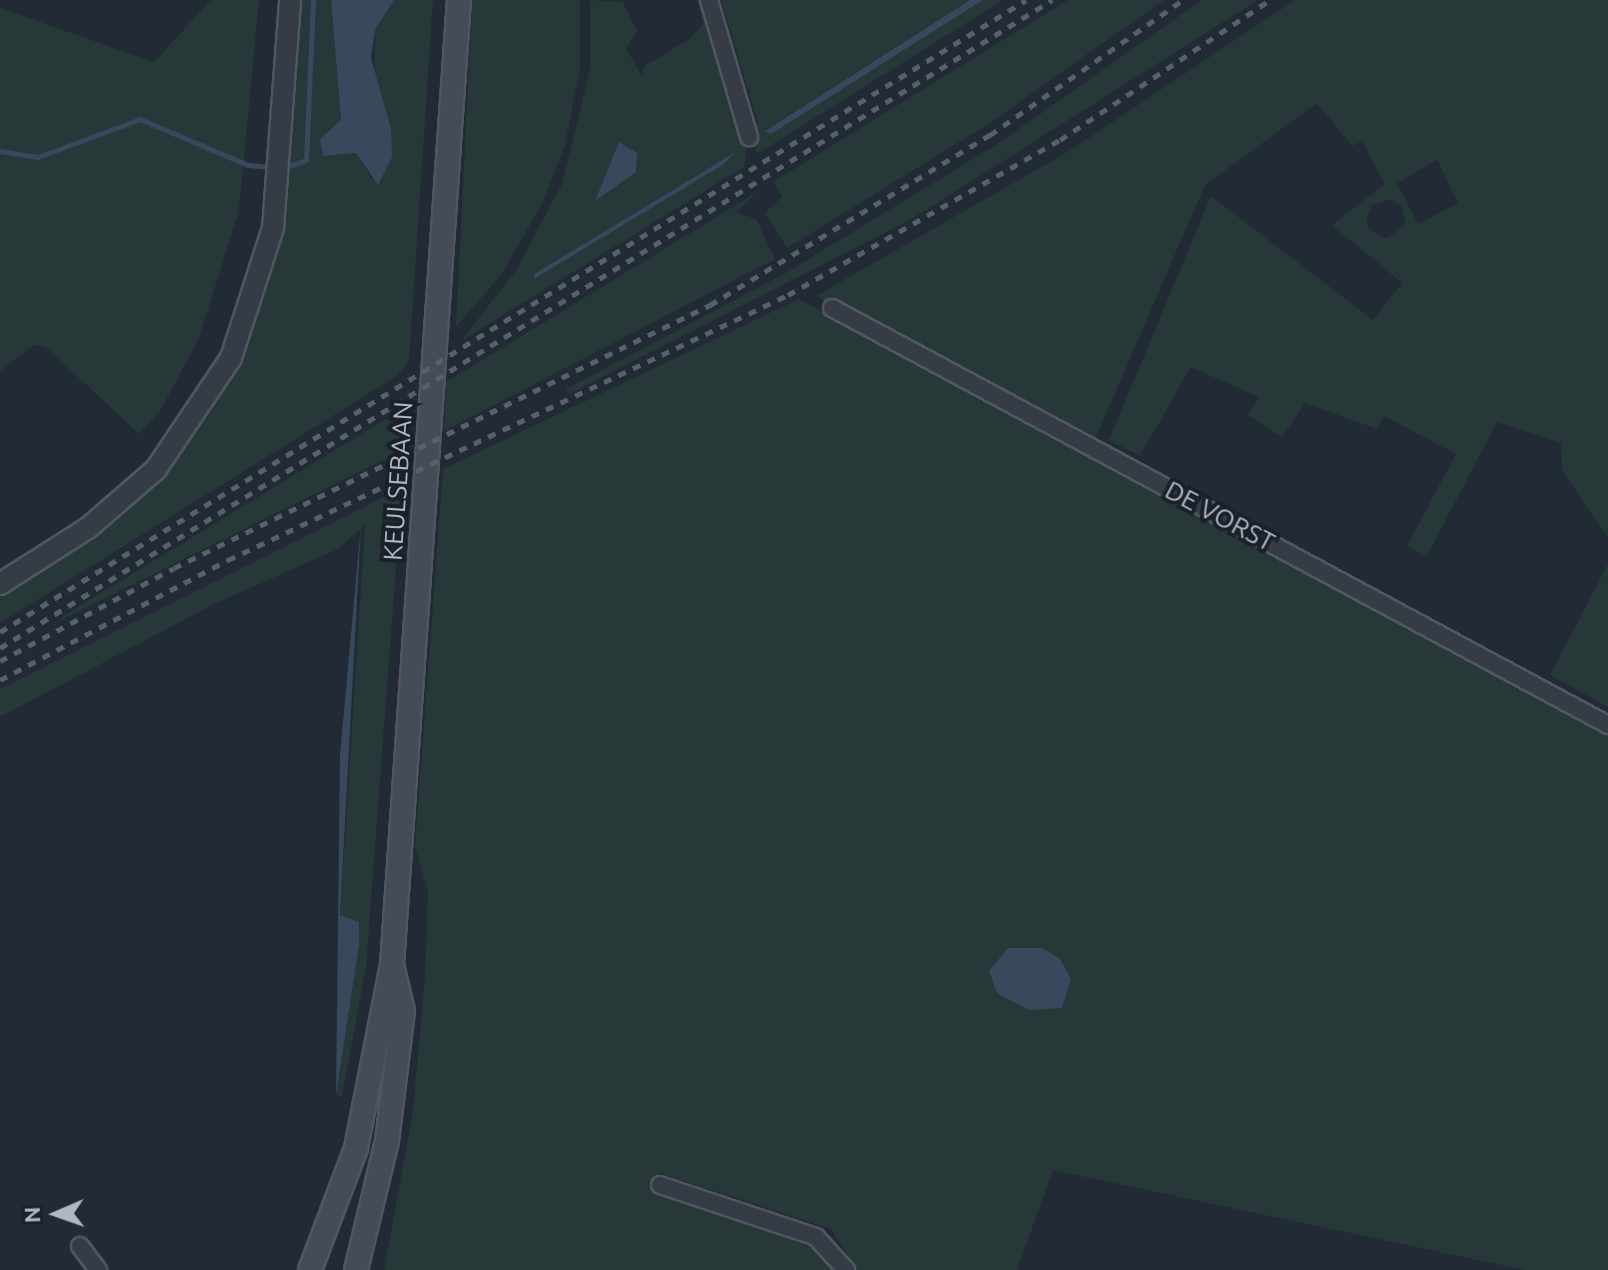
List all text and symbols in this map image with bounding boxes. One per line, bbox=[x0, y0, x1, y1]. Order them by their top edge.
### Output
street label: KEULSEBAAN bbox=[377, 400, 419, 562]
street label: DE VORST bbox=[1160, 474, 1280, 558]
north arrow bbox=[16, 1174, 96, 1254]
text: N bbox=[19, 1206, 44, 1224]

